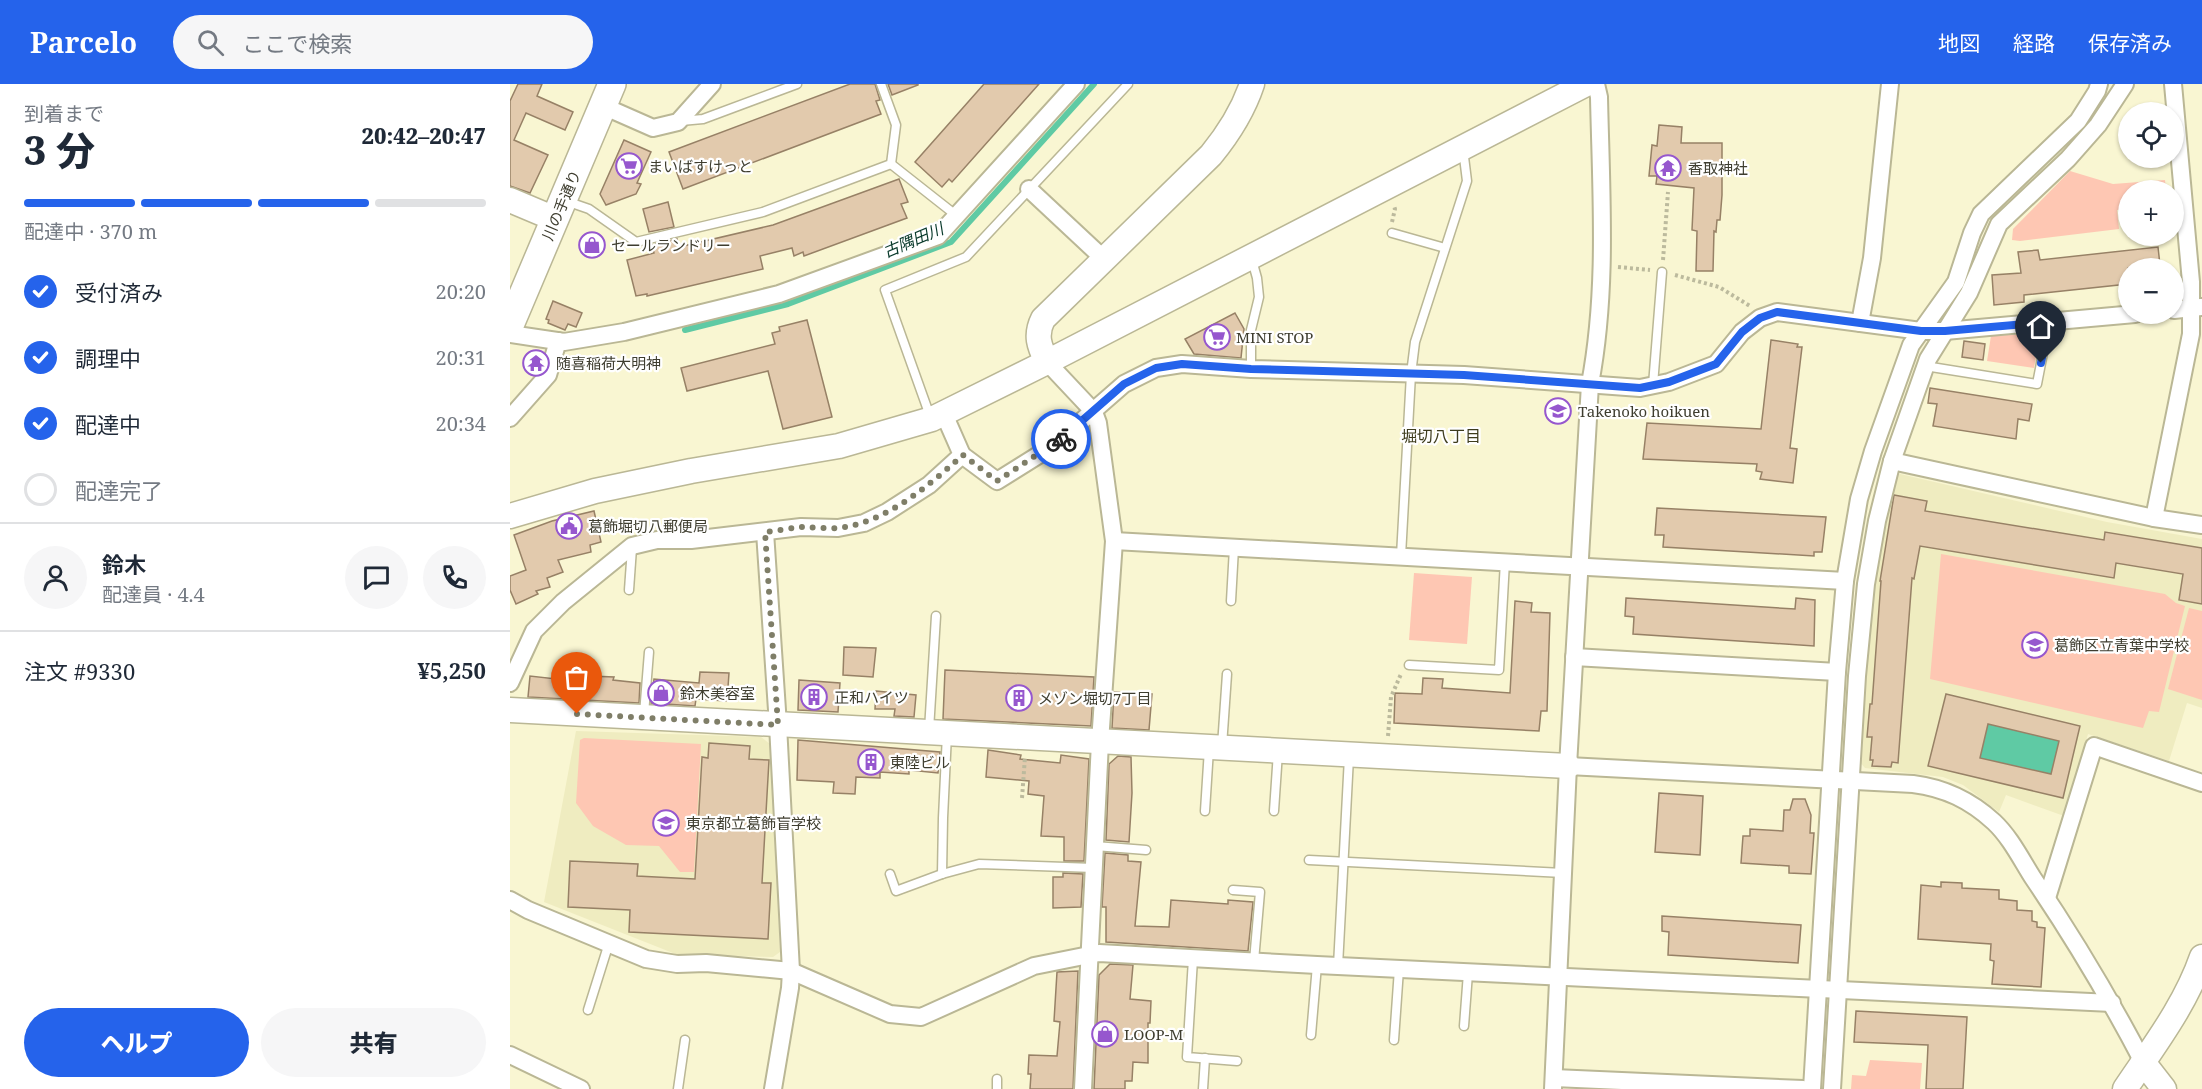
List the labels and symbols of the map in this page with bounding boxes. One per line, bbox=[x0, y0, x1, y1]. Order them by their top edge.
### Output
supermarket icon: まいばすけっと bbox=[614, 151, 644, 181]
temple icon: 香取神社 bbox=[1653, 153, 1683, 183]
place label: まいばすけっと bbox=[648, 156, 753, 176]
place label: 香取神社 bbox=[1688, 158, 1748, 178]
street label: 川の手通り bbox=[537, 167, 585, 243]
water label: 古隅田川 bbox=[879, 217, 949, 263]
shop icon: セールランドリー bbox=[577, 230, 607, 260]
place label: セールランドリー bbox=[611, 235, 731, 255]
pin bbox=[2015, 301, 2066, 363]
supermarket icon: MINI STOP bbox=[1202, 322, 1232, 352]
place label: MINI STOP bbox=[1236, 327, 1313, 347]
temple icon: 随喜稲荷大明神 bbox=[521, 348, 551, 378]
place label: 随喜稲荷大明神 bbox=[556, 353, 661, 373]
school or university icon: Takenoko hoikuen bbox=[1543, 396, 1573, 426]
place label: Takenoko hoikuen bbox=[1578, 401, 1710, 421]
courier bbox=[1031, 409, 1091, 469]
district label: 堀切八丁目 bbox=[1401, 425, 1481, 447]
public building icon: 葛飾堀切八郵便局 bbox=[554, 511, 584, 541]
place label: 葛飾堀切八郵便局 bbox=[588, 516, 708, 536]
school or university icon: 葛飾区立青葉中学校 bbox=[2020, 630, 2050, 660]
place label: 葛飾区立青葉中学校 bbox=[2054, 635, 2189, 655]
pin bbox=[551, 652, 602, 714]
shop icon: 鈴木美容室 bbox=[646, 678, 676, 708]
building icon: 正和ハイツ bbox=[799, 682, 829, 712]
place label: 鈴木美容室 bbox=[680, 683, 755, 703]
building icon: メゾン堀切7丁目 bbox=[1004, 683, 1034, 713]
place label: 正和ハイツ bbox=[834, 687, 909, 707]
place label: メゾン堀切7丁目 bbox=[1038, 688, 1151, 708]
building icon: 東陸ビル bbox=[856, 747, 886, 777]
place label: 東陸ビル bbox=[890, 752, 950, 772]
school or university icon: 東京都立葛飾盲学校 bbox=[651, 808, 681, 838]
place label: 東京都立葛飾盲学校 bbox=[686, 813, 821, 833]
shop icon: LOOP-M bbox=[1090, 1019, 1120, 1049]
place label: LOOP-M bbox=[1124, 1024, 1183, 1044]

